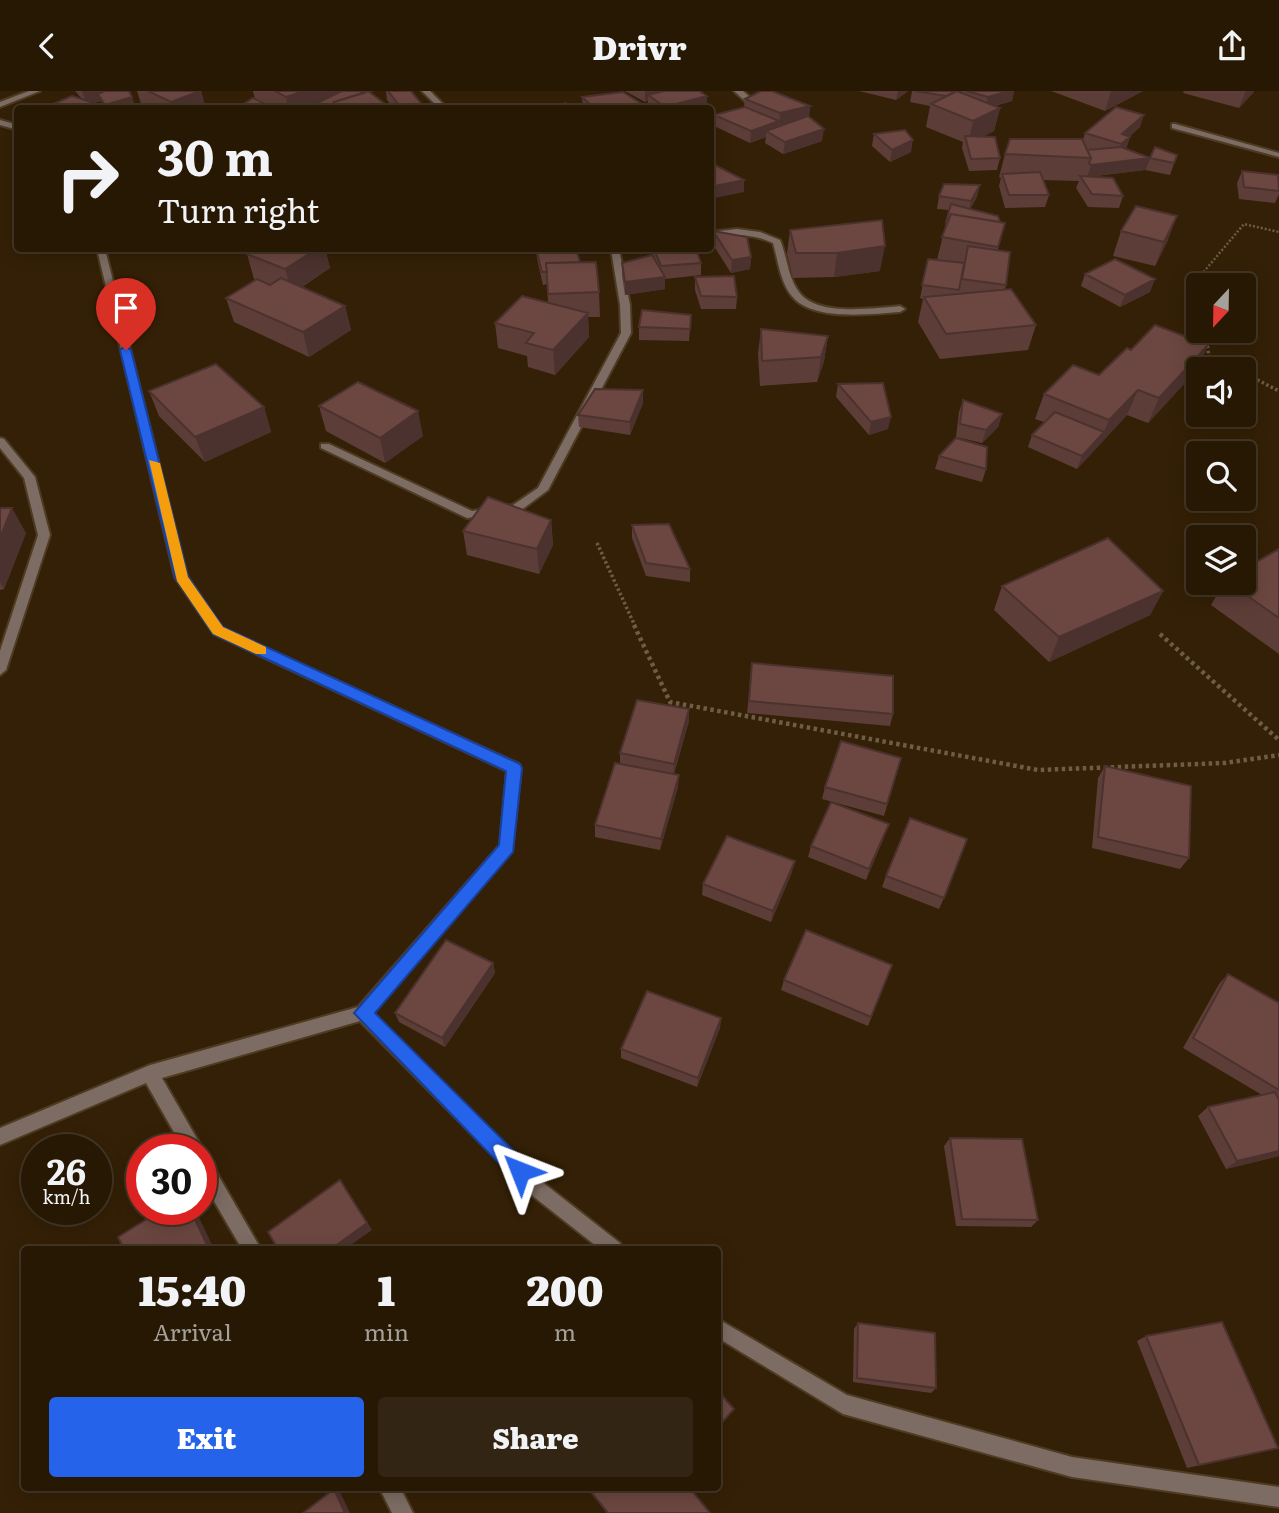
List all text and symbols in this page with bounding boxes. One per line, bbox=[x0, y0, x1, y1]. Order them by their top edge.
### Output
text: Drivr bbox=[592, 22, 687, 70]
icon: back bbox=[28, 27, 66, 65]
icon: share bbox=[1213, 27, 1251, 65]
text: 30 m bbox=[157, 118, 273, 191]
icon: right bbox=[42, 133, 133, 224]
text: Turn right bbox=[157, 185, 319, 233]
north arrow bbox=[1186, 273, 1256, 343]
map controls bbox=[1186, 273, 1256, 595]
pin bbox=[96, 278, 156, 350]
icon: arrive bbox=[107, 289, 145, 327]
button: sound bbox=[1186, 357, 1256, 427]
button: search bbox=[1186, 441, 1256, 511]
button: layers bbox=[1186, 525, 1256, 595]
speed limit sign: 30 bbox=[126, 1134, 217, 1225]
position arrow bbox=[483, 1134, 557, 1208]
text: 26 bbox=[47, 1144, 86, 1196]
text: km/h bbox=[43, 1183, 90, 1210]
text: 15:40 bbox=[139, 1257, 246, 1319]
text: 1 bbox=[378, 1257, 395, 1319]
text: 200 bbox=[527, 1257, 603, 1319]
text: Arrival bbox=[153, 1314, 232, 1348]
text: min bbox=[364, 1314, 409, 1348]
text: m bbox=[554, 1314, 576, 1348]
button: Exit bbox=[49, 1397, 364, 1477]
button: Share bbox=[378, 1397, 693, 1477]

